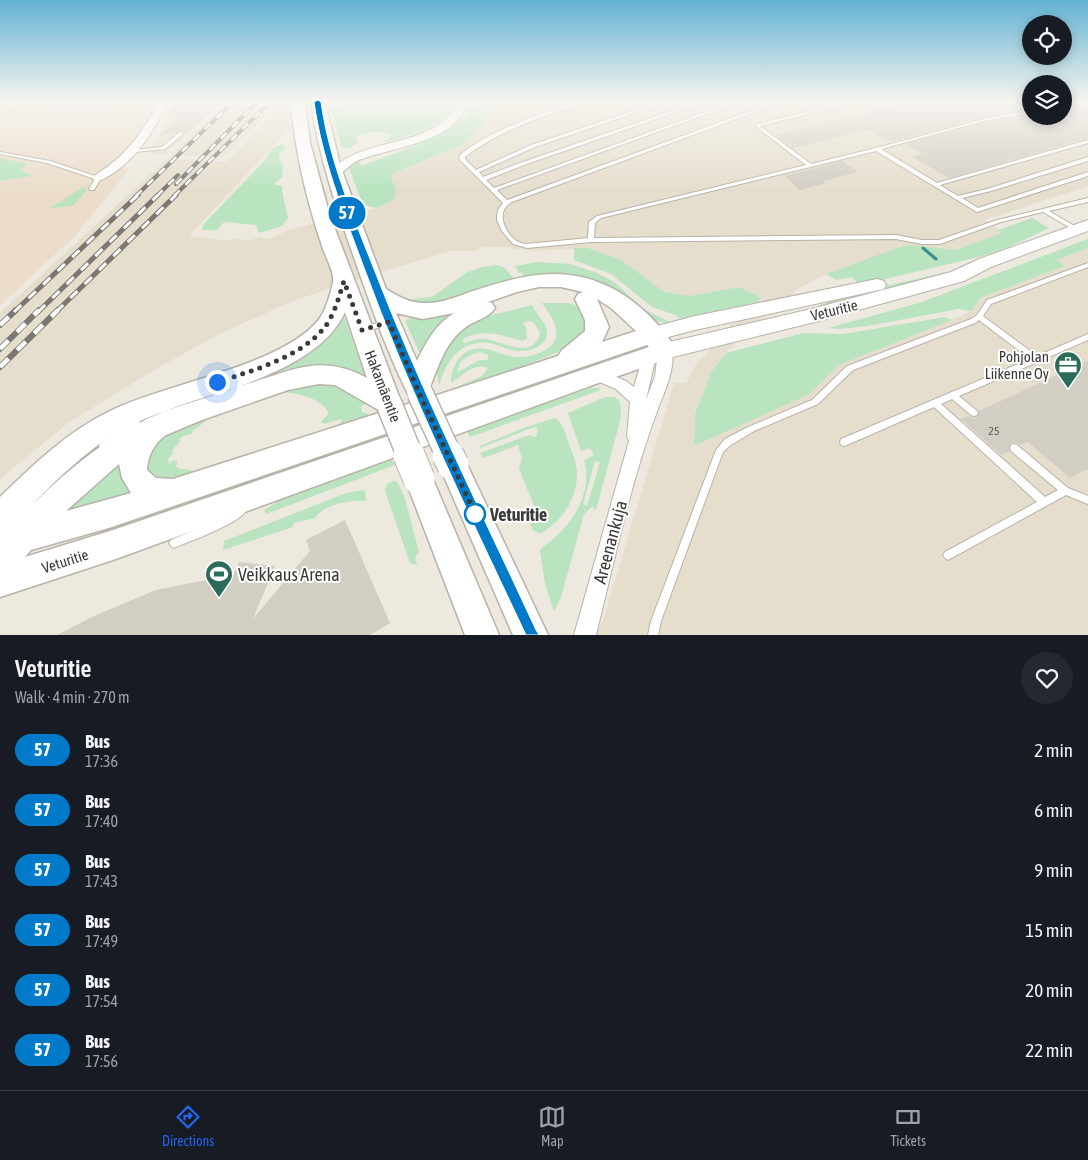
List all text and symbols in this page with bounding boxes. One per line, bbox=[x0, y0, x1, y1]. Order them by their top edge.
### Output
map controls bbox=[1022, 15, 1072, 125]
button: locate bbox=[1022, 15, 1072, 65]
button: layers bbox=[1022, 75, 1072, 125]
line badge: 57 bbox=[324, 197, 370, 229]
text: 57 bbox=[339, 202, 355, 223]
street label: Veturitie bbox=[809, 296, 859, 324]
street label: Hakamäentie bbox=[361, 348, 405, 425]
place label: Pohjolan Liikenne Oy bbox=[985, 348, 1049, 382]
office icon: Pohjolan Liikenne Oy bbox=[1053, 350, 1083, 389]
your location bbox=[205, 370, 230, 395]
house number: 25 bbox=[988, 424, 1000, 438]
street label: Areenankuja bbox=[589, 498, 631, 586]
marker: Veturitie bbox=[464, 503, 486, 525]
place label: Veturitie bbox=[489, 504, 547, 525]
street label: Veturitie bbox=[40, 545, 91, 576]
sports icon: Veikkaus Arena bbox=[204, 559, 234, 598]
place label: Veikkaus Arena bbox=[238, 564, 340, 585]
button: heart bbox=[1021, 652, 1073, 704]
text: Veturitie bbox=[15, 655, 91, 682]
text: Walk · 4 min · 270 m bbox=[15, 688, 129, 706]
text: Bus bbox=[85, 730, 110, 752]
text: 57 bbox=[34, 739, 51, 760]
text: 2 min bbox=[1034, 739, 1073, 761]
text: 17:36 bbox=[85, 752, 118, 770]
text: Bus bbox=[85, 790, 110, 812]
text: 57 bbox=[34, 799, 51, 820]
text: 6 min bbox=[1034, 799, 1073, 821]
text: 17:40 bbox=[85, 812, 118, 830]
text: Bus bbox=[85, 850, 110, 872]
text: 57 bbox=[34, 859, 51, 880]
text: 9 min bbox=[1034, 859, 1073, 881]
text: 17:43 bbox=[85, 872, 118, 890]
text: Bus bbox=[85, 910, 110, 932]
text: 57 bbox=[34, 919, 51, 940]
text: 15 min bbox=[1025, 919, 1073, 941]
text: 17:49 bbox=[85, 932, 118, 950]
text: Bus bbox=[85, 970, 110, 992]
text: 57 bbox=[34, 979, 51, 1000]
text: 20 min bbox=[1025, 979, 1073, 1001]
text: 17:54 bbox=[85, 992, 118, 1010]
text: Bus bbox=[85, 1030, 110, 1052]
text: 57 bbox=[34, 1039, 51, 1060]
text: 22 min bbox=[1025, 1039, 1073, 1061]
text: 17:56 bbox=[85, 1052, 118, 1070]
tab: Directions bbox=[162, 1103, 214, 1149]
tab: Map bbox=[538, 1103, 566, 1149]
tab: Tickets bbox=[890, 1103, 926, 1149]

